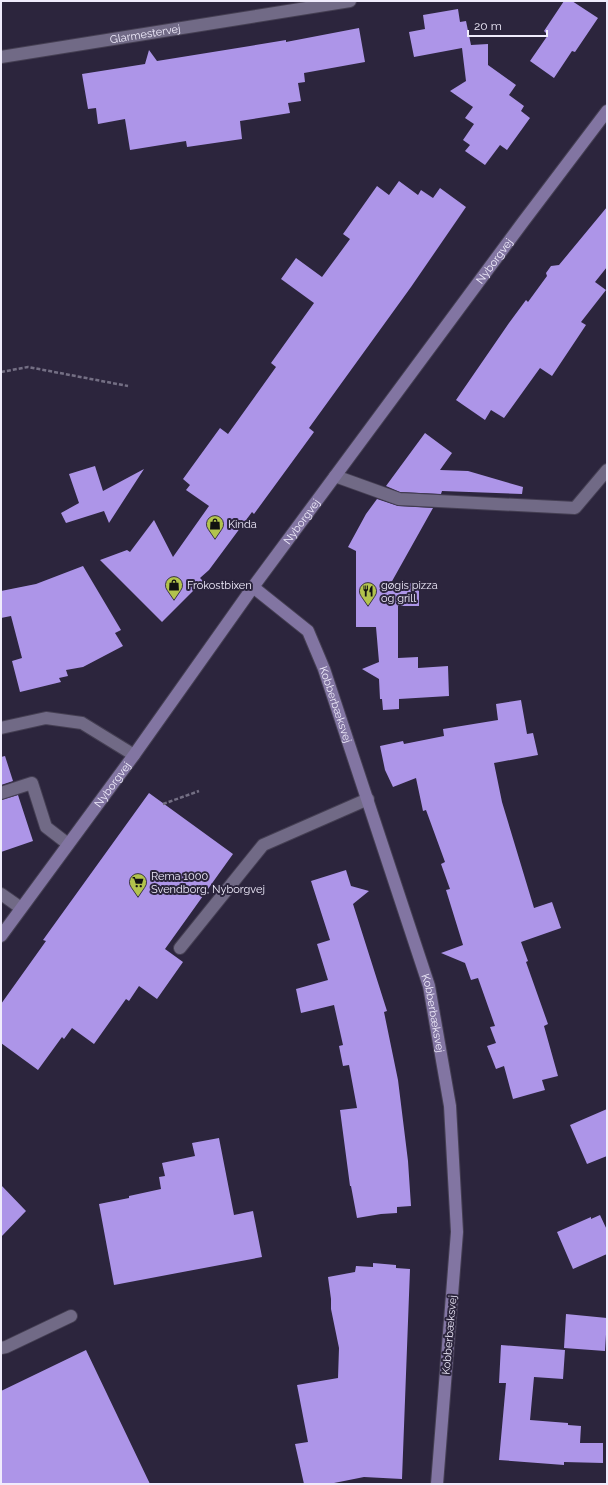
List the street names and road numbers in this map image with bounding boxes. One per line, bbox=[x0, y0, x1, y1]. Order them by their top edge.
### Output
street label: Glarmestervej bbox=[109, 22, 181, 46]
street label: Nyborgvej bbox=[474, 236, 516, 286]
street label: Nyborgvej bbox=[281, 497, 323, 547]
street label: Kobberbæksvej bbox=[317, 665, 354, 745]
street label: Nyborgvej bbox=[92, 760, 134, 810]
street label: Kobberbæksvej bbox=[418, 972, 447, 1054]
street label: Kobberbæksvej bbox=[440, 1295, 459, 1375]

